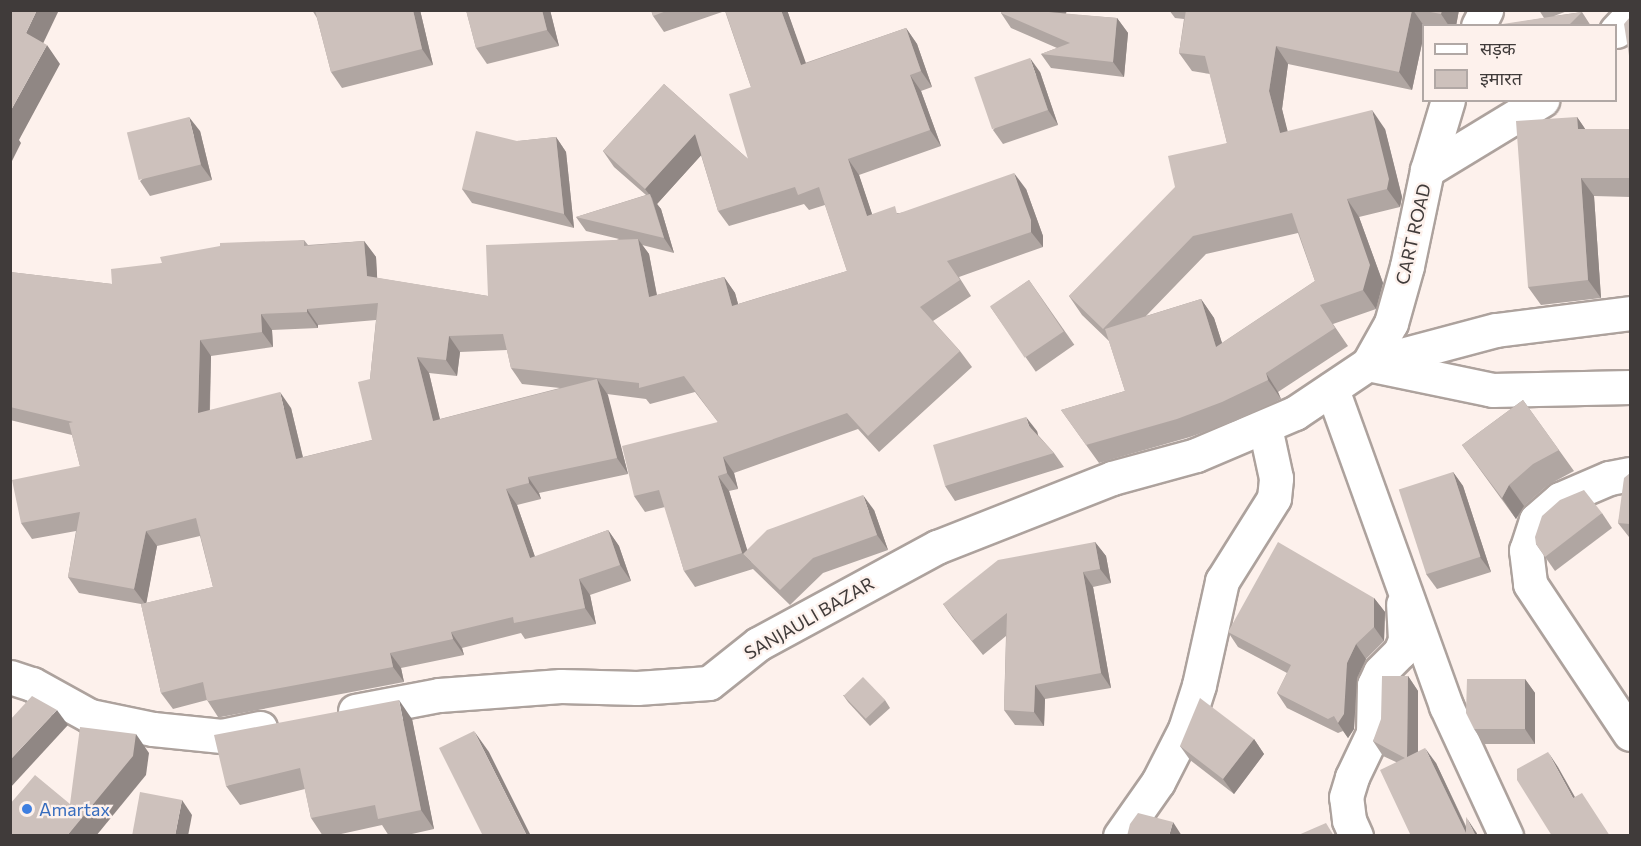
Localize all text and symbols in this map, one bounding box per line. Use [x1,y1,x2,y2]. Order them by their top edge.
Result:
legend [1422,24,1617,102]
text: सड़क [1480,37,1516,59]
text: इमारत [1480,67,1522,89]
street label: CART ROAD [1391,181,1435,287]
street label: SANJAULI BAZAR [740,572,878,664]
place label: Amartax [39,798,110,820]
marker: Amartax [20,802,34,816]

